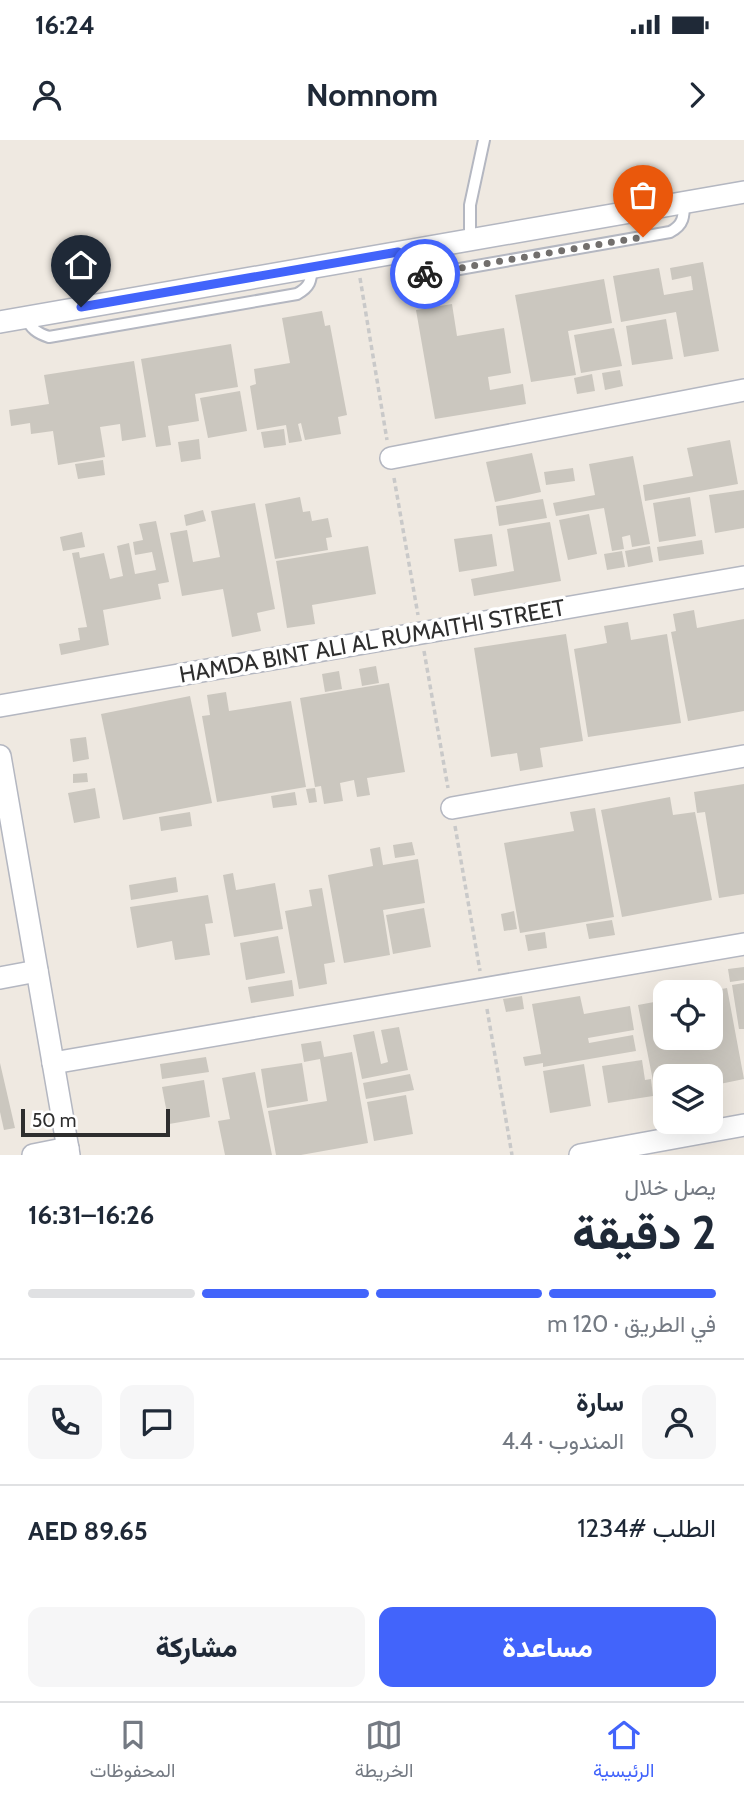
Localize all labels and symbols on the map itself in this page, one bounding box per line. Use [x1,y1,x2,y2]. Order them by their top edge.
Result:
pin [613,165,673,237]
pin [51,235,111,307]
courier [390,239,460,309]
street label: HAMDA BINT ALI AL RUMAITHI STREET [177,593,567,689]
scale bar [21,1106,170,1138]

